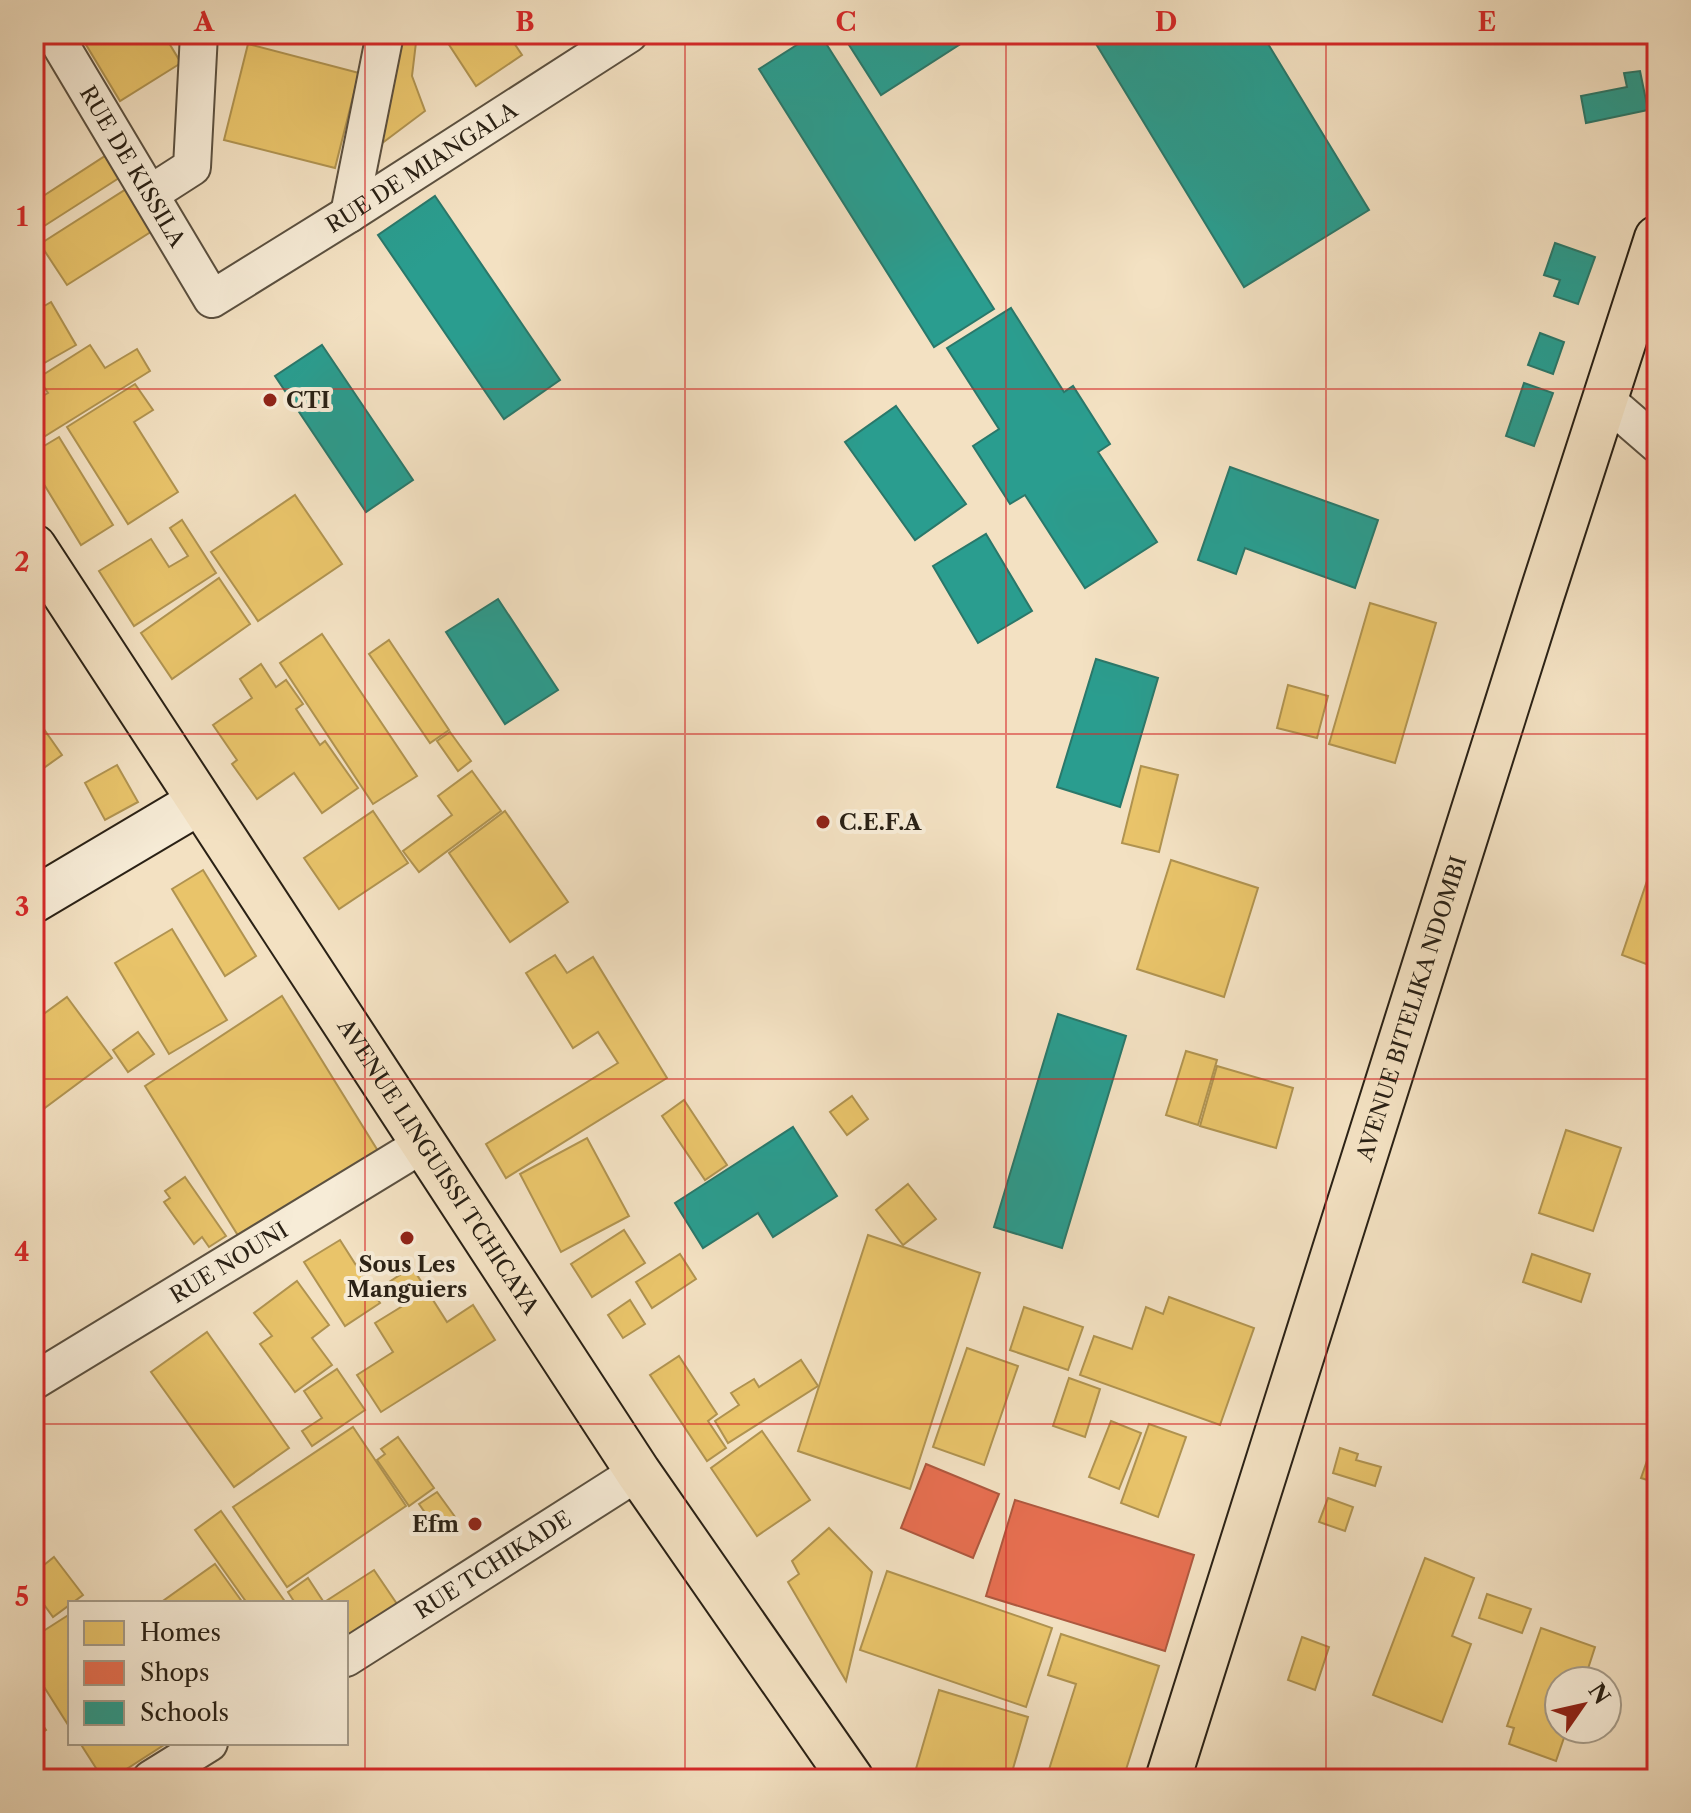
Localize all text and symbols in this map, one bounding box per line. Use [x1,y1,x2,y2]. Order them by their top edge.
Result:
text: A [193,6,215,38]
text: B [515,6,535,38]
text: C [836,6,856,38]
text: D [1155,6,1177,38]
text: E [1478,6,1496,38]
street label: RUE DE KISSILA [74,81,191,253]
street label: RUE DE MIANGALA [321,96,523,239]
text: 1 [16,201,28,233]
place label: CTI [286,387,330,414]
marker: CTI [261,391,279,409]
text: 2 [14,546,30,578]
place label: C.E.F.A [839,809,922,836]
marker: C.E.F.A [814,813,832,831]
street label: AVENUE BITELIKA NDOMBI [1351,853,1472,1165]
text: 3 [15,891,29,923]
street label: AVENUE LINGUISSI TCHICAYA [331,1013,545,1320]
street label: RUE NOUNI [165,1217,293,1309]
marker: Sous Les Manguiers [398,1229,416,1247]
text: 4 [14,1236,30,1268]
place label: Sous Les Manguiers [347,1251,467,1303]
street label: RUE TCHIKADE [410,1505,576,1625]
place label: Efm [412,1511,459,1538]
marker: Efm [466,1515,484,1533]
text: 5 [15,1581,29,1613]
legend [68,1601,348,1745]
text: Homes [140,1618,221,1647]
text: Shops [140,1658,209,1687]
north arrow [1543,1665,1623,1745]
text: N [1583,1679,1616,1710]
text: Schools [140,1698,229,1727]

